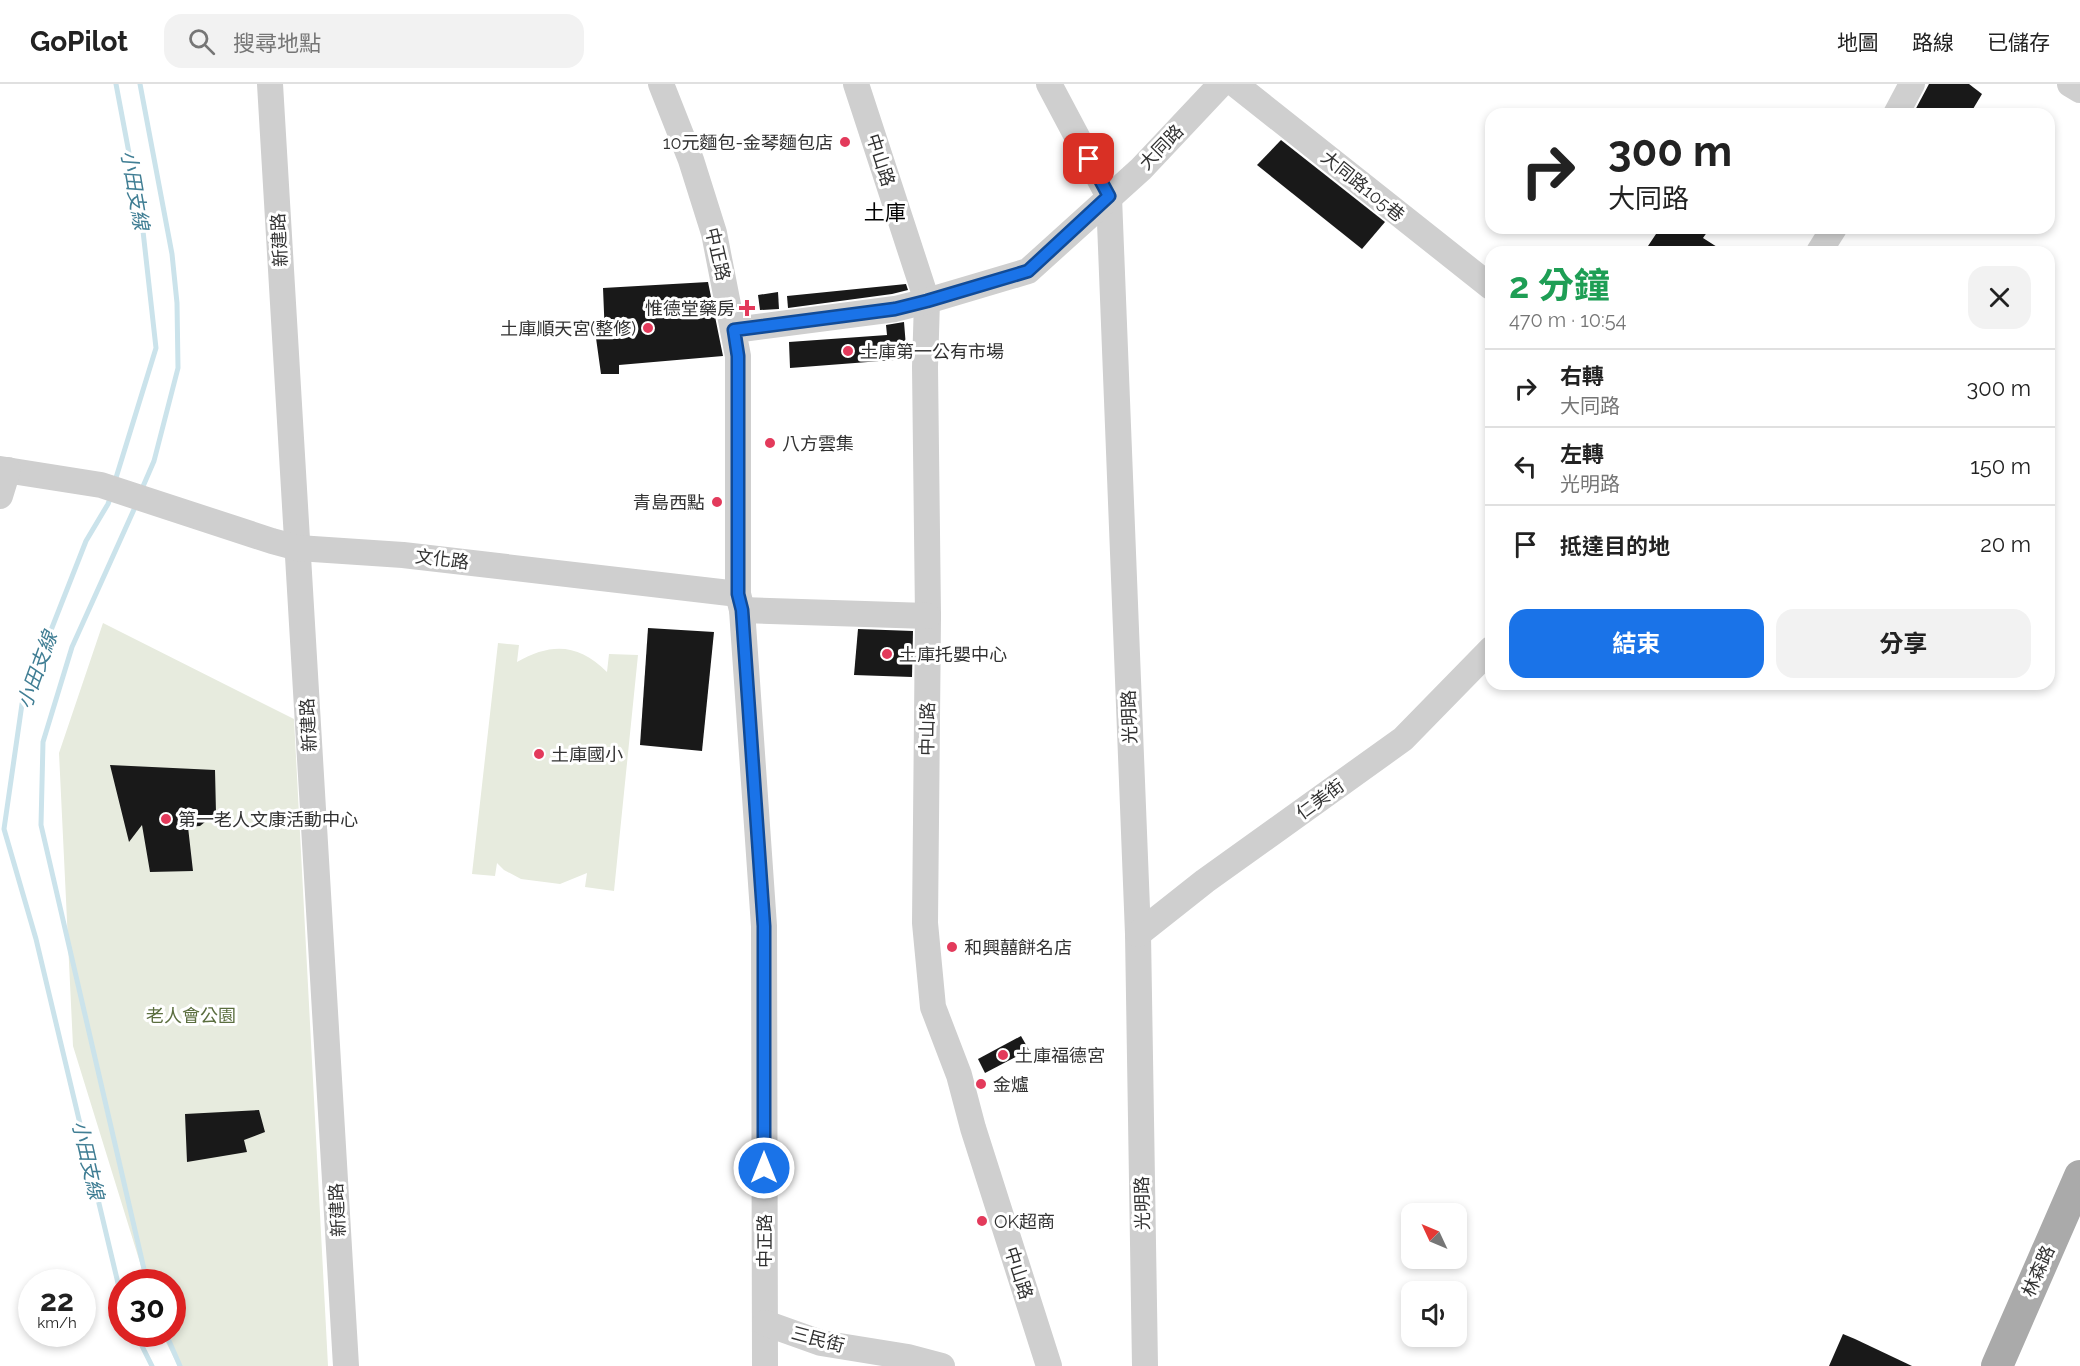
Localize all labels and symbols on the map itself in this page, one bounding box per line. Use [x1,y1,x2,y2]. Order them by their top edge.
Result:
street label: 大同路 [1135,120,1187,174]
street label: 中山路 [863,131,899,189]
place label: 10元麵包-金琴麵包店 [663,132,833,153]
pin [1063,133,1114,184]
marker: 10元麵包-金琴麵包店 [838,135,852,149]
street label: 大同路105巷 [1317,146,1409,226]
water label: 小田支線 [116,149,154,233]
district label: 土庫 [864,200,906,225]
street label: 新建路 [267,212,291,268]
street label: 中正路 [702,225,734,283]
place label: 惟德堂藥房 [645,298,735,319]
marker: 惟德堂藥房 [740,301,754,315]
place label: 土庫順天宮(整修) [500,318,636,339]
marker: 土庫順天宮(整修) [641,321,655,335]
place label: 土庫第一公有市場 [860,341,1004,362]
marker: 土庫第一公有市場 [841,344,855,358]
place label: 八方雲集 [782,433,854,454]
marker: 八方雲集 [763,436,777,450]
place label: 青島西點 [633,492,705,513]
marker: 青島西點 [710,495,724,509]
street label: 文化路 [414,545,470,573]
water label: 小田支線 [12,626,63,712]
place label: 土庫托嬰中心 [899,644,1007,665]
marker: 土庫托嬰中心 [880,647,894,661]
street label: 光明路 [1118,690,1140,744]
street label: 新建路 [296,697,320,753]
street label: 中山路 [916,702,938,756]
place label: 土庫國小 [551,744,623,765]
marker: 土庫國小 [532,747,546,761]
street label: 仁美街 [1292,775,1348,823]
place label: 第一老人文康活動中心 [178,809,358,830]
marker: 第一老人文康活動中心 [159,812,173,826]
place label: 和興囍餅名店 [964,937,1072,958]
marker: 和興囍餅名店 [945,940,959,954]
park label: 老人會公園 [146,1005,236,1026]
place label: 土庫福德宮 [1015,1045,1105,1066]
marker: 土庫福德宮 [996,1048,1010,1062]
place label: 金爐 [993,1074,1029,1095]
marker: 金爐 [974,1077,988,1091]
water label: 小田支線 [67,1118,109,1204]
position arrow [732,1136,796,1200]
street label: 光明路 [1131,1176,1153,1230]
street label: 新建路 [325,1182,349,1238]
north arrow [1401,1203,1467,1269]
place label: OK超商 [994,1211,1055,1232]
street label: 中正路 [754,1214,775,1268]
marker: OK超商 [975,1214,989,1228]
street label: 林森路 [2017,1242,2059,1300]
street label: 中山路 [1001,1244,1037,1302]
speed limit sign: 30 [108,1269,186,1347]
street label: 三民街 [789,1322,847,1356]

